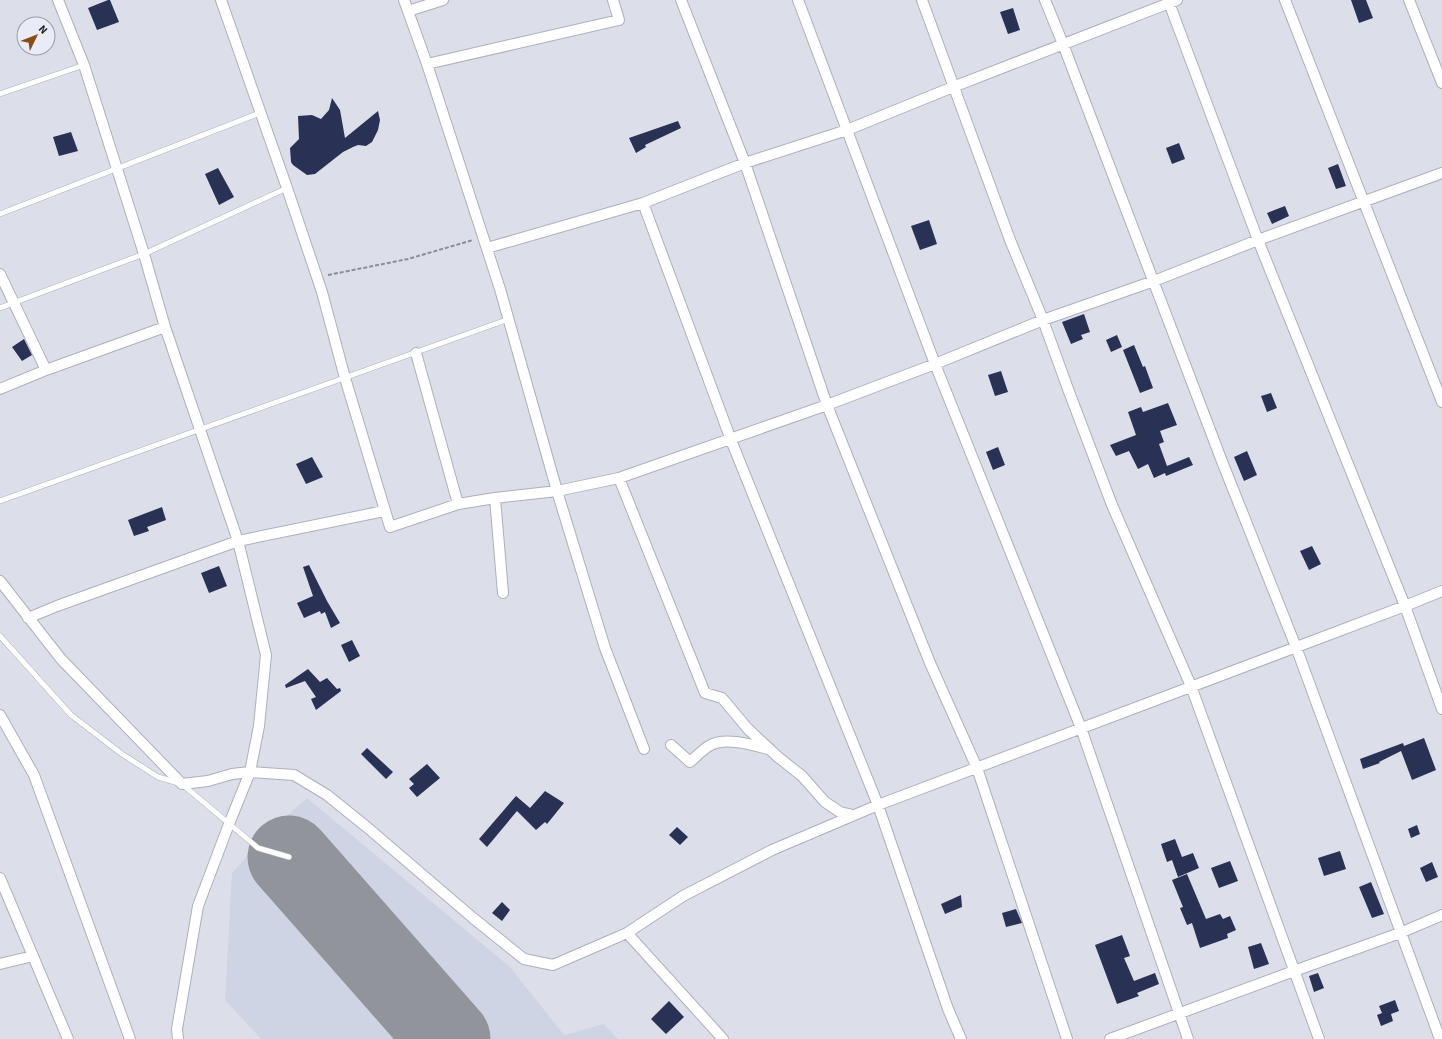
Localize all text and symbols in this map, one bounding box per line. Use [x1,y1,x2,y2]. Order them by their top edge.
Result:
north arrow [16,16,56,56]
text: N [35,22,51,37]

